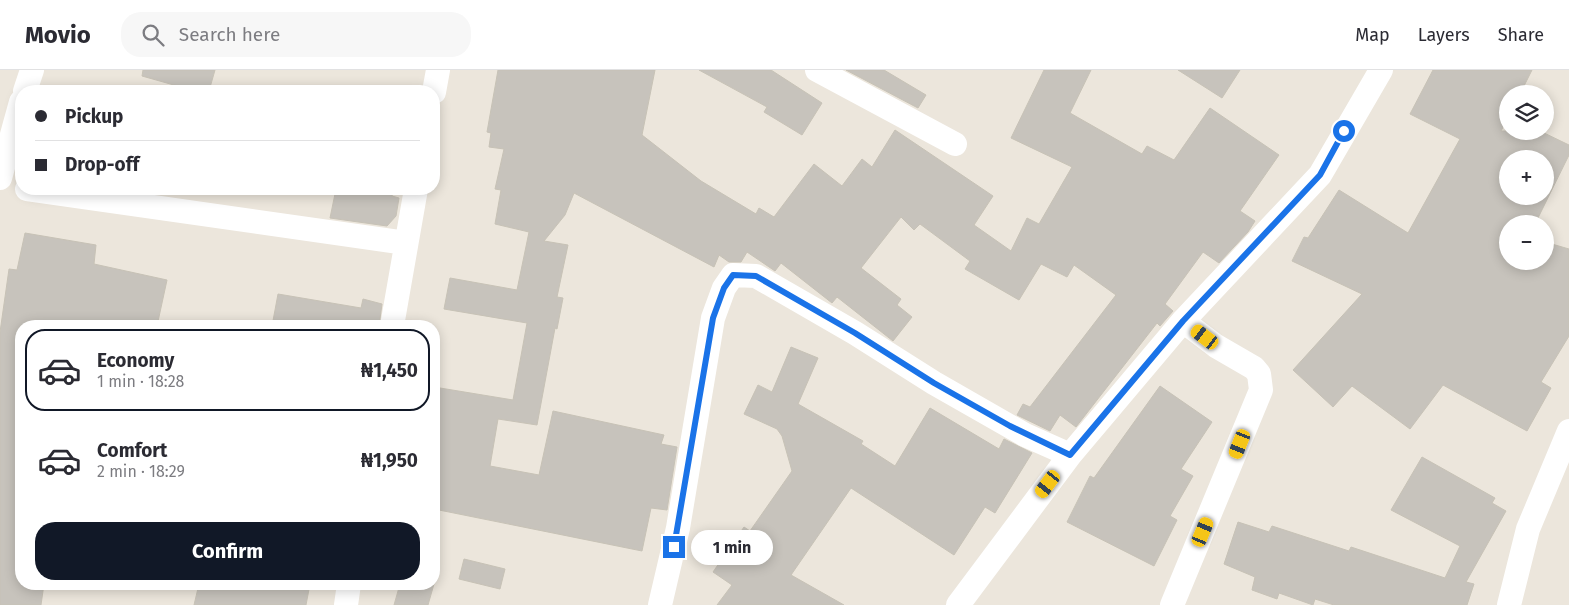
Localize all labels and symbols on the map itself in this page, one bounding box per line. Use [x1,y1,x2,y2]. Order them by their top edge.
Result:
route start [1333,120,1355,142]
car [1188,322,1221,352]
car [1227,427,1252,461]
car [1032,468,1063,500]
car [1190,515,1215,549]
callout: 1 min [692,530,774,564]
route end [663,536,685,558]

